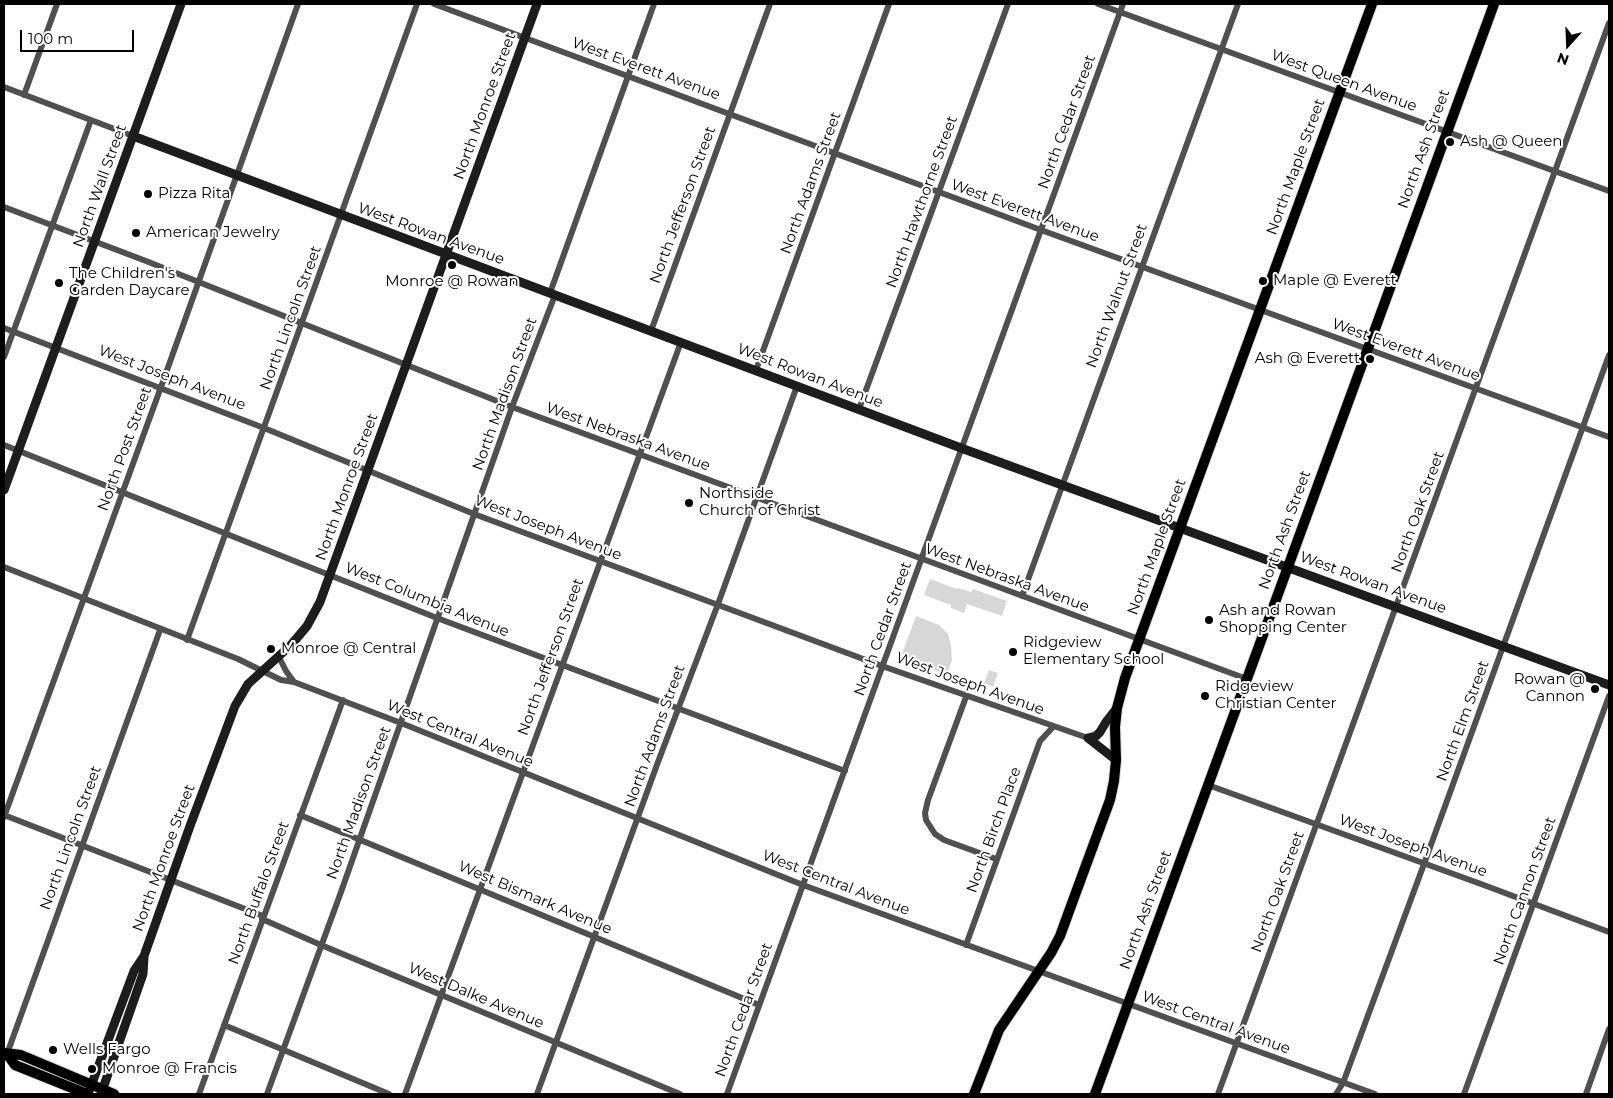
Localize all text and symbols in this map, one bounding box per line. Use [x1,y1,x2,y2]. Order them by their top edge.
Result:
scale bar [22,20,136,52]
north arrow [1543,20,1593,70]
text: 100 m [28,29,73,48]
street label: North Monroe Street [450,30,520,182]
street label: West Everett Avenue [569,34,723,104]
street label: West Queen Avenue [1269,46,1419,116]
text: N [1554,49,1571,69]
street label: North Cedar Street [1034,52,1100,192]
street label: North Ash Street [1394,87,1454,211]
street label: North Maple Street [1263,96,1329,238]
street label: North Adams Street [777,109,845,257]
street label: North Hawthorne Street [882,113,962,291]
street label: North Wall Street [69,122,131,250]
street label: North Jefferson Street [646,124,720,286]
place label: Ash @ Queen [1460,133,1562,151]
marker: Ash @ Queen [1444,136,1456,148]
street label: West Everett Avenue [948,176,1102,246]
place label: Pizza Rita [158,185,230,203]
marker: Pizza Rita [142,188,154,200]
street label: West Rowan Avenue [355,199,507,269]
street label: North Walnut Street [1082,221,1152,371]
place label: American Jewelry [146,224,280,242]
marker: American Jewelry [130,227,142,239]
street label: North Lincoln Street [257,243,325,393]
marker: Monroe @ Rowan [446,259,458,271]
place label: The Children's Garden Daycare [69,265,190,300]
place label: Maple @ Everett [1273,272,1396,290]
place label: Monroe @ Rowan [385,273,519,291]
marker: Maple @ Everett [1257,275,1269,287]
marker: The Children's Garden Daycare [53,277,65,289]
street label: North Madison Street [469,315,541,473]
street label: West Everett Avenue [1329,315,1483,385]
street label: West Rowan Avenue [735,340,885,412]
street label: West Joseph Avenue [96,342,248,414]
place label: Ash @ Everett [1255,350,1360,368]
marker: Ash @ Everett [1364,353,1376,365]
street label: North Post Street [94,385,156,513]
street label: West Nebraska Avenue [543,399,713,475]
street label: North Monroe Street [312,411,382,563]
street label: North Oak Street [1388,449,1448,575]
street label: North Ash Street [1255,468,1315,592]
street label: North Maple Street [1124,476,1190,618]
place label: Northside Church of Christ [699,485,821,520]
street label: West Joseph Avenue [472,492,624,564]
marker: Northside Church of Christ [683,497,695,509]
street label: West Nebraska Avenue [922,540,1092,616]
street label: West Rowan Avenue [1297,548,1449,618]
street label: West Columbia Avenue [342,559,512,641]
street label: North Cedar Street [850,559,916,699]
street label: North Jefferson Street [514,576,588,738]
place label: Ash and Rowan Shopping Center [1219,602,1347,637]
marker: Ash and Rowan Shopping Center [1203,614,1215,626]
place label: Ridgeview Elementary School [1023,634,1164,669]
place label: Monroe @ Central [281,640,416,658]
marker: Monroe @ Central [265,643,277,655]
marker: Ridgeview Elementary School [1007,646,1019,658]
street label: West Joseph Avenue [893,649,1047,719]
street label: North Elm Street [1433,658,1493,784]
street label: North Adams Street [621,662,689,810]
place label: Rowan @ Cannon [1514,671,1585,706]
place label: Ridgeview Christian Center [1215,678,1336,713]
marker: Rowan @ Cannon [1589,683,1601,695]
marker: Ridgeview Christian Center [1199,690,1211,702]
street label: West Central Avenue [384,696,536,772]
street label: North Madison Street [323,724,395,882]
street label: North Lincoln Street [37,763,105,913]
street label: North Birch Place [963,765,1025,895]
street label: North Monroe Street [129,782,199,934]
street label: West Joseph Avenue [1336,811,1490,881]
street label: North Cannon Street [1490,814,1560,968]
street label: North Buffalo Street [225,819,293,967]
street label: North Oak Street [1248,829,1308,955]
street label: West Central Avenue [760,847,912,919]
street label: North Ash Street [1116,848,1176,972]
street label: West Bismark Avenue [456,857,614,939]
street label: North Cedar Street [711,940,777,1080]
street label: West Dalke Avenue [405,959,547,1033]
street label: West Central Avenue [1139,988,1293,1058]
place label: Wells Fargo [63,1041,151,1059]
marker: Wells Fargo [47,1044,59,1056]
place label: Monroe @ Francis [102,1060,237,1078]
marker: Monroe @ Francis [86,1063,98,1075]

